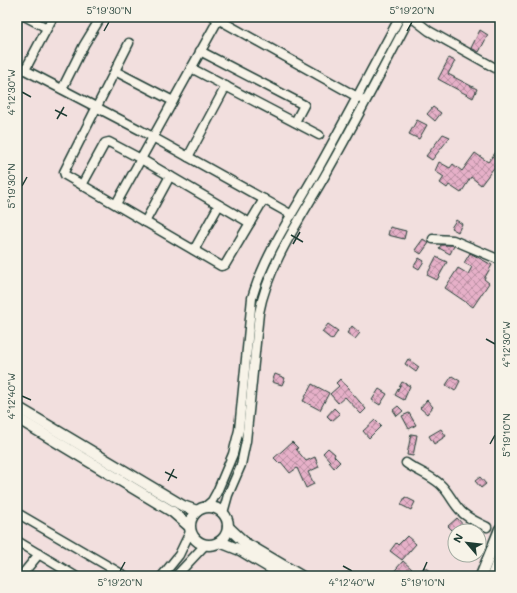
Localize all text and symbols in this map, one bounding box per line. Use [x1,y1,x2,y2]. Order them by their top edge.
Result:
text: 5°19'30"N [86,3,132,17]
text: 5°19'20"N [390,3,434,17]
text: 4°12'30"W [4,69,18,115]
text: 5°19'30"N [4,163,18,209]
text: 4°12'30"W [499,321,513,367]
text: 4°12'40"W [4,373,18,419]
text: 5°19'10"N [499,413,513,457]
north arrow [447,523,487,563]
text: N [449,531,466,545]
text: 5°19'20"N [98,575,142,589]
text: 4°12'40"W [329,575,375,589]
text: 5°19'10"N [401,575,445,589]

